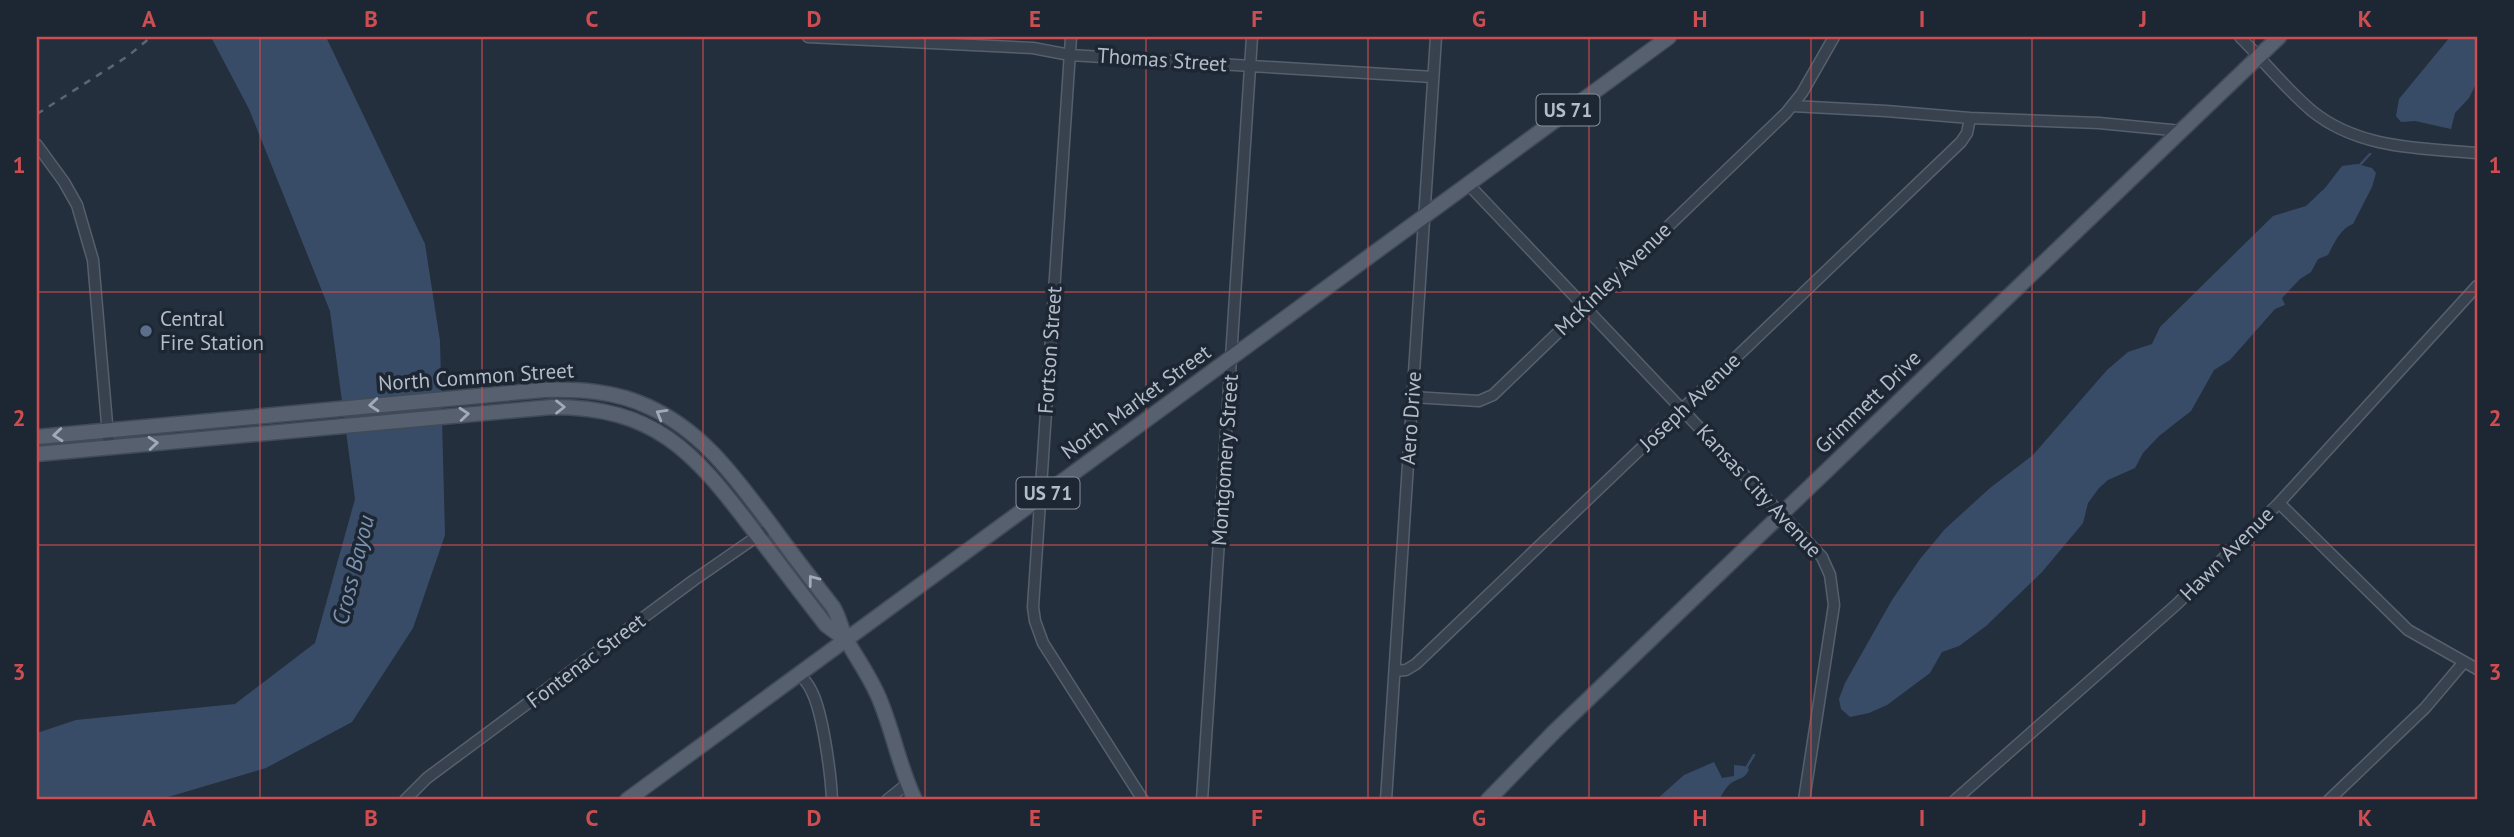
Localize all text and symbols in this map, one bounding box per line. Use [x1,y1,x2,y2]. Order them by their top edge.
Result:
text: A [142,4,156,33]
text: B [364,4,378,33]
text: C [586,4,599,33]
text: D [807,4,821,33]
text: E [1029,4,1041,33]
text: F [1251,4,1263,33]
text: G [1472,4,1486,33]
text: H [1693,4,1707,33]
text: I [1919,4,1925,33]
text: J [2138,4,2147,33]
text: K [2358,4,2372,33]
street label: Thomas Street [1096,42,1228,78]
road number: US 71 [1536,94,1600,125]
text: 1 [12,150,26,179]
text: 1 [2488,150,2502,179]
street label: McKinley Avenue [1549,216,1677,341]
street label: Fortson Street [1032,285,1067,415]
place label: Central Fire Station [160,305,264,356]
marker: Central Fire Station [138,323,154,339]
street label: North Market Street [1056,338,1216,465]
street label: Grimmett Drive [1809,344,1926,459]
street label: Joseph Avenue [1633,347,1746,457]
street label: North Common Street [377,356,575,397]
street label: Aero Drive [1394,370,1427,466]
street label: Montgomery Street [1205,373,1244,547]
one-way arrow [368,397,379,412]
one-way arrow [555,399,566,415]
text: 2 [12,403,26,432]
text: 2 [2488,403,2502,432]
one-way arrow [459,406,470,421]
one-way arrow [656,409,669,422]
street label: Kansas City Avenue [1691,419,1828,563]
one-way arrow [52,427,63,442]
one-way arrow [148,436,159,451]
road number: US 71 [1016,478,1080,508]
street label: Hawn Avenue [2174,501,2279,606]
water label: Cross Bayou [325,512,380,628]
one-way arrow [808,576,821,588]
street label: Fontenac Street [521,607,650,714]
text: 3 [12,657,26,686]
text: 3 [2488,657,2502,686]
text: A [142,803,156,832]
text: B [364,803,378,832]
text: C [586,803,599,832]
text: D [807,803,821,832]
text: E [1029,803,1041,832]
text: F [1251,803,1263,832]
text: G [1472,803,1486,832]
text: H [1693,803,1707,832]
text: I [1919,803,1925,832]
text: J [2138,803,2147,832]
text: K [2358,803,2372,832]

